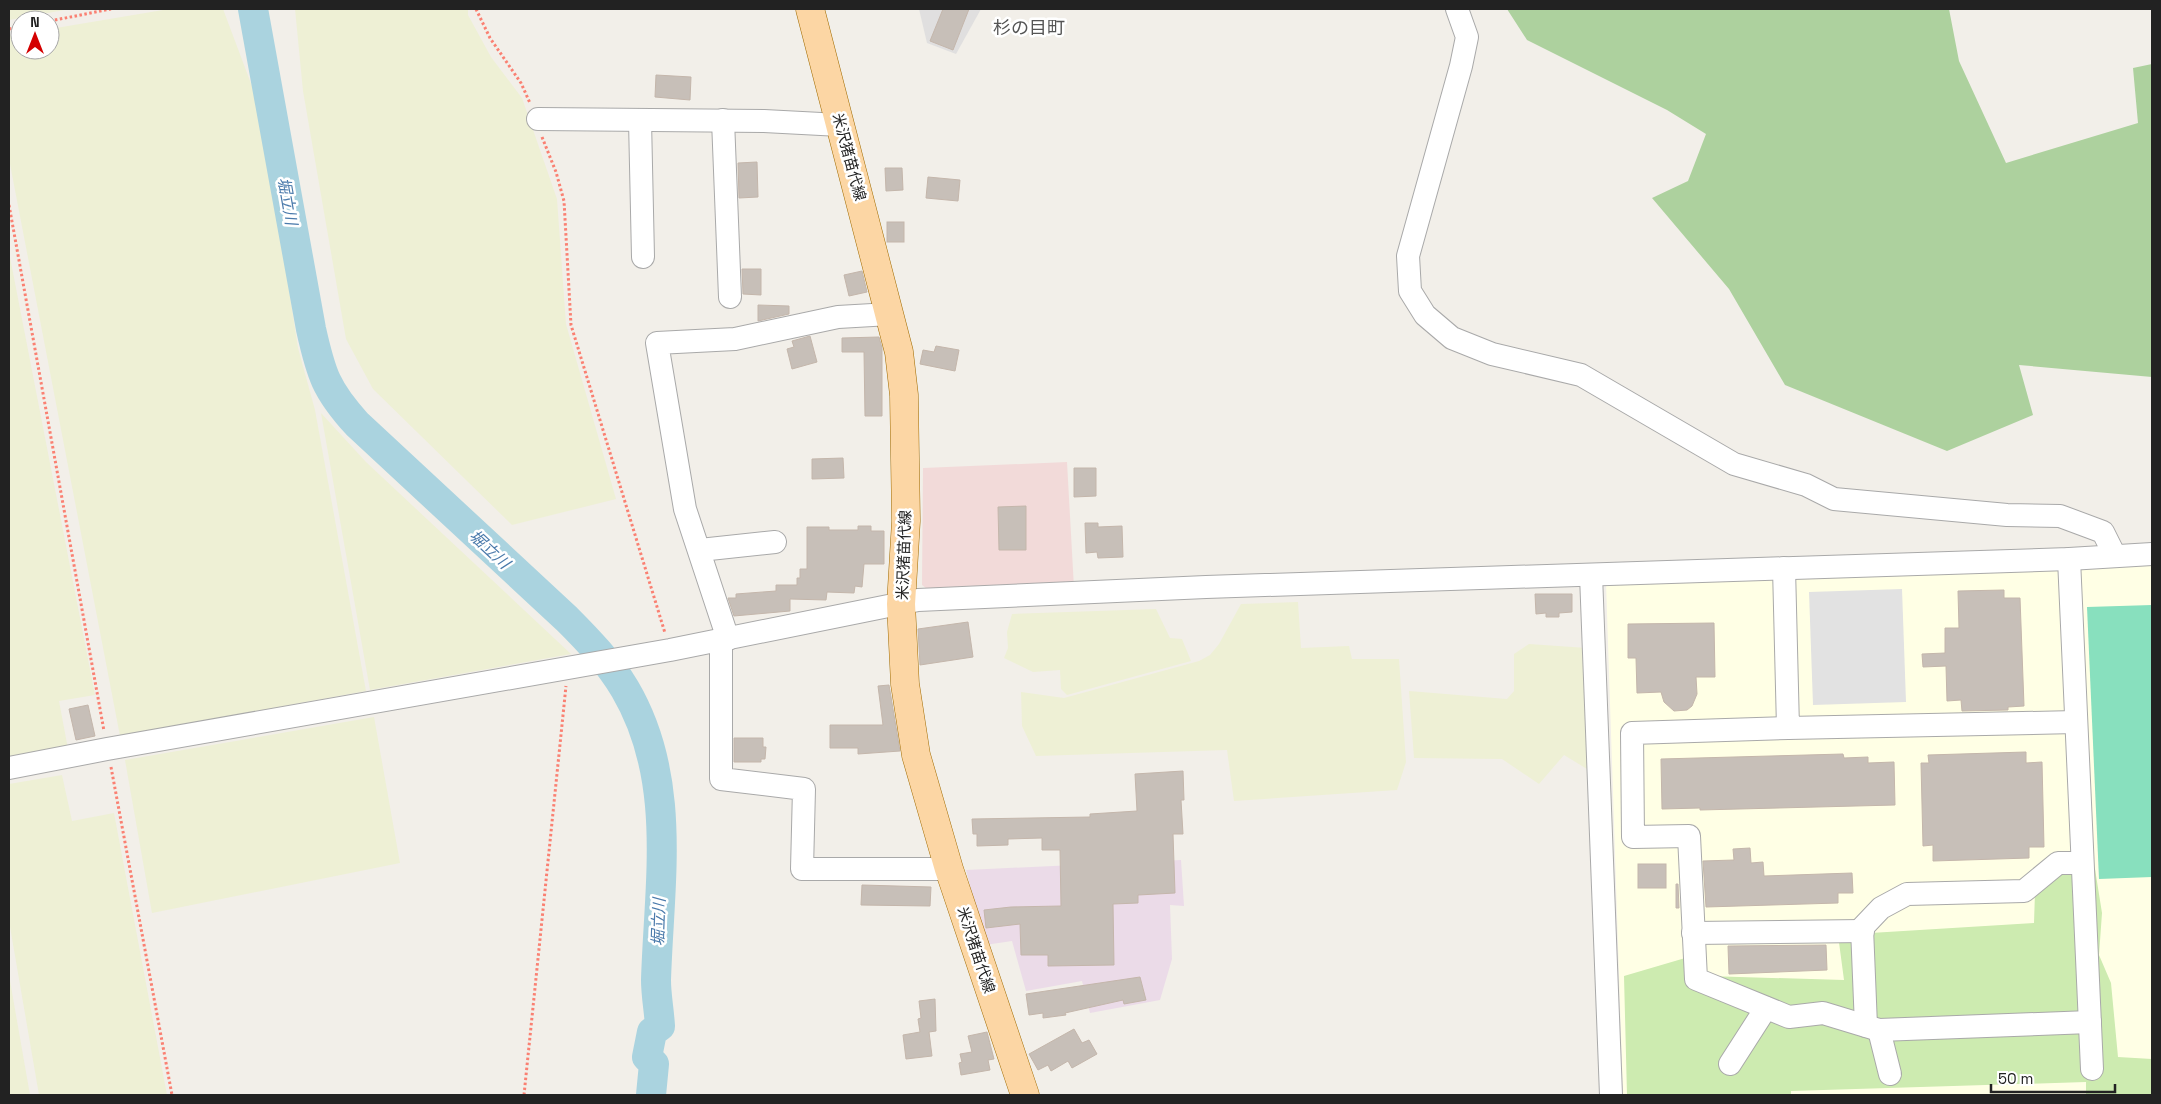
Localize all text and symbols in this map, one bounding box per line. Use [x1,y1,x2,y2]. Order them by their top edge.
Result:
north arrow [10,10,60,60]
text: N [30,13,40,31]
district label: 杉の目町 [993,16,1065,39]
street label: 米沢猪苗代線 [829,111,870,203]
water label: 堀立川 [273,176,302,229]
street label: 米沢猪苗代線 [892,510,915,600]
water label: 堀立川 [465,525,516,575]
water label: 堀立川 [647,896,670,946]
street label: 米沢猪苗代線 [954,904,999,996]
scale bar [1991,1062,2115,1094]
text: 50 m [1998,1069,2033,1088]

